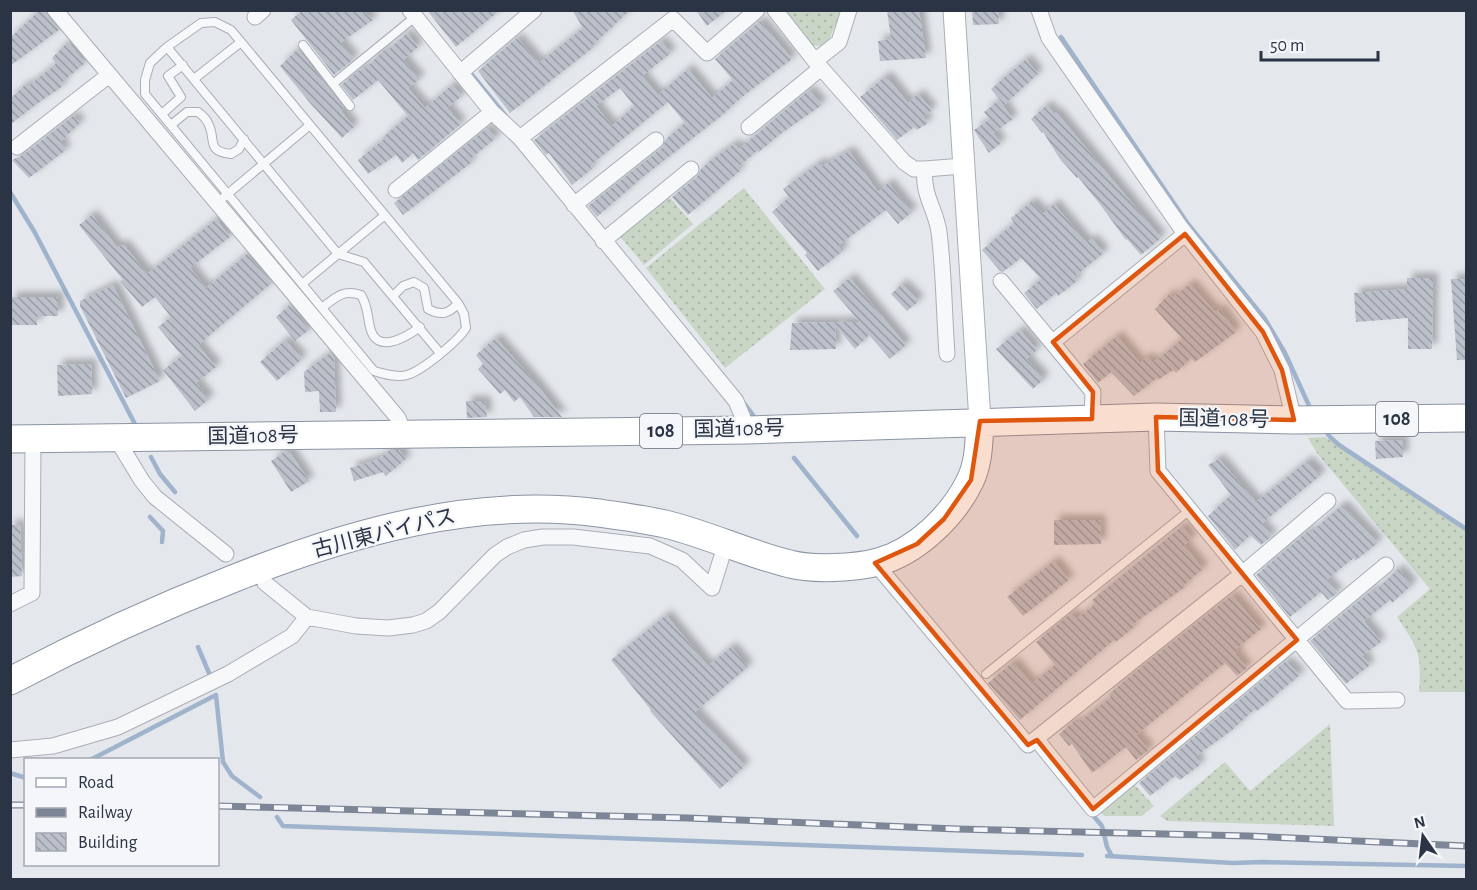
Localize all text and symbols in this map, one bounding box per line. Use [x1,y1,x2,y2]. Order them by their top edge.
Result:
scale bar [1261,24,1378,62]
text: 50 m [1270,37,1304,55]
road number: 108 [1376,402,1418,436]
street label: 国道108号 [1178,407,1270,430]
road number: 108 [640,414,682,448]
street label: 国道108号 [693,417,785,440]
street label: 国道108号 [207,424,299,447]
street label: 古川東バイパス [310,504,458,561]
legend [24,758,219,866]
text: Road [78,774,114,792]
text: Railway [78,804,133,822]
north arrow [1393,806,1453,866]
text: N [1412,813,1427,832]
text: Building [78,834,138,852]

